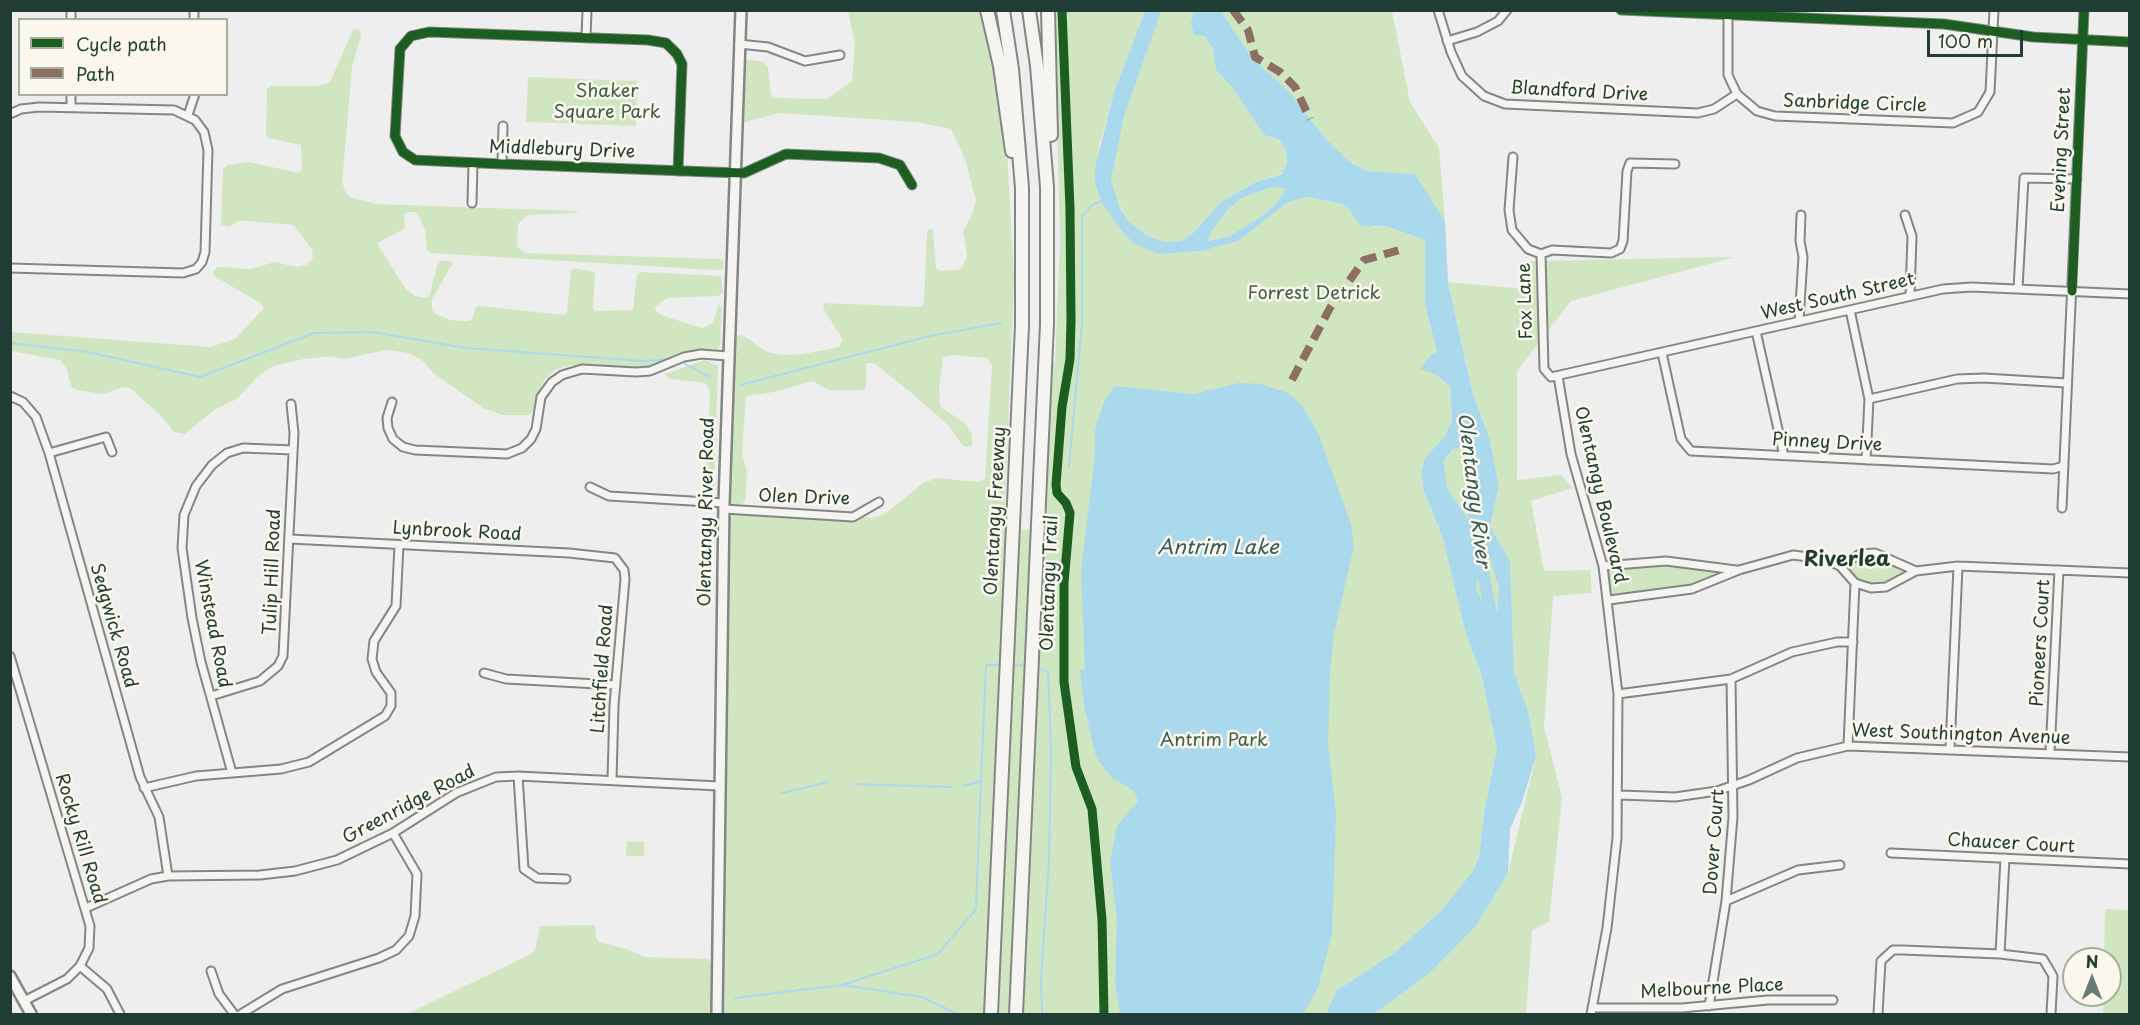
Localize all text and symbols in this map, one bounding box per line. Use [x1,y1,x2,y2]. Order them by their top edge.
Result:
legend [18,18,228,96]
scale bar [1930,18,2026,56]
text: 100 m [1938,27,1993,54]
text: Cycle path [76,30,167,57]
text: Path [76,60,115,87]
street label: Blandford Drive [1509,78,1649,106]
park label: Shaker Square Park [553,81,661,124]
street label: Evening Street [2048,87,2076,213]
street label: Sanbridge Circle [1783,91,1927,117]
street label: Middlebury Drive [488,137,636,163]
street label: Fox Lane [1514,262,1538,340]
street label: West South Street [1759,269,1917,325]
park label: Forrest Detrick [1248,283,1380,305]
street label: Olentangy Boulevard [1569,404,1631,586]
water label: Olentangy River [1452,411,1494,569]
street label: Olentangy River Road [695,417,719,607]
street label: Olentangy Freeway [981,426,1011,596]
street label: Pinney Drive [1771,429,1883,457]
street label: Olen Drive [758,486,850,510]
street label: Tulip Hill Road [260,509,286,635]
street label: Olentangy Trail [1037,515,1063,651]
street label: Lynbrook Road [392,518,522,546]
water label: Antrim Lake [1157,536,1279,560]
district label: Riverlea [1804,547,1890,573]
street label: Winstead Road [189,558,235,690]
street label: Sedgwick Road [85,561,141,691]
street label: Pioneers Court [2027,579,2055,707]
street label: Litchfield Road [588,604,618,734]
street label: West Southington Avenue [1851,720,2071,750]
park label: Antrim Park [1160,730,1268,752]
street label: Greenridge Road [339,761,479,849]
street label: Rocky Rill Road [50,771,110,907]
street label: Dover Court [1701,788,1729,896]
street label: Chaucer Court [1947,830,2075,858]
north arrow [2062,947,2122,1007]
text: N [2086,949,2098,973]
street label: Melbourne Place [1640,974,1784,1004]

